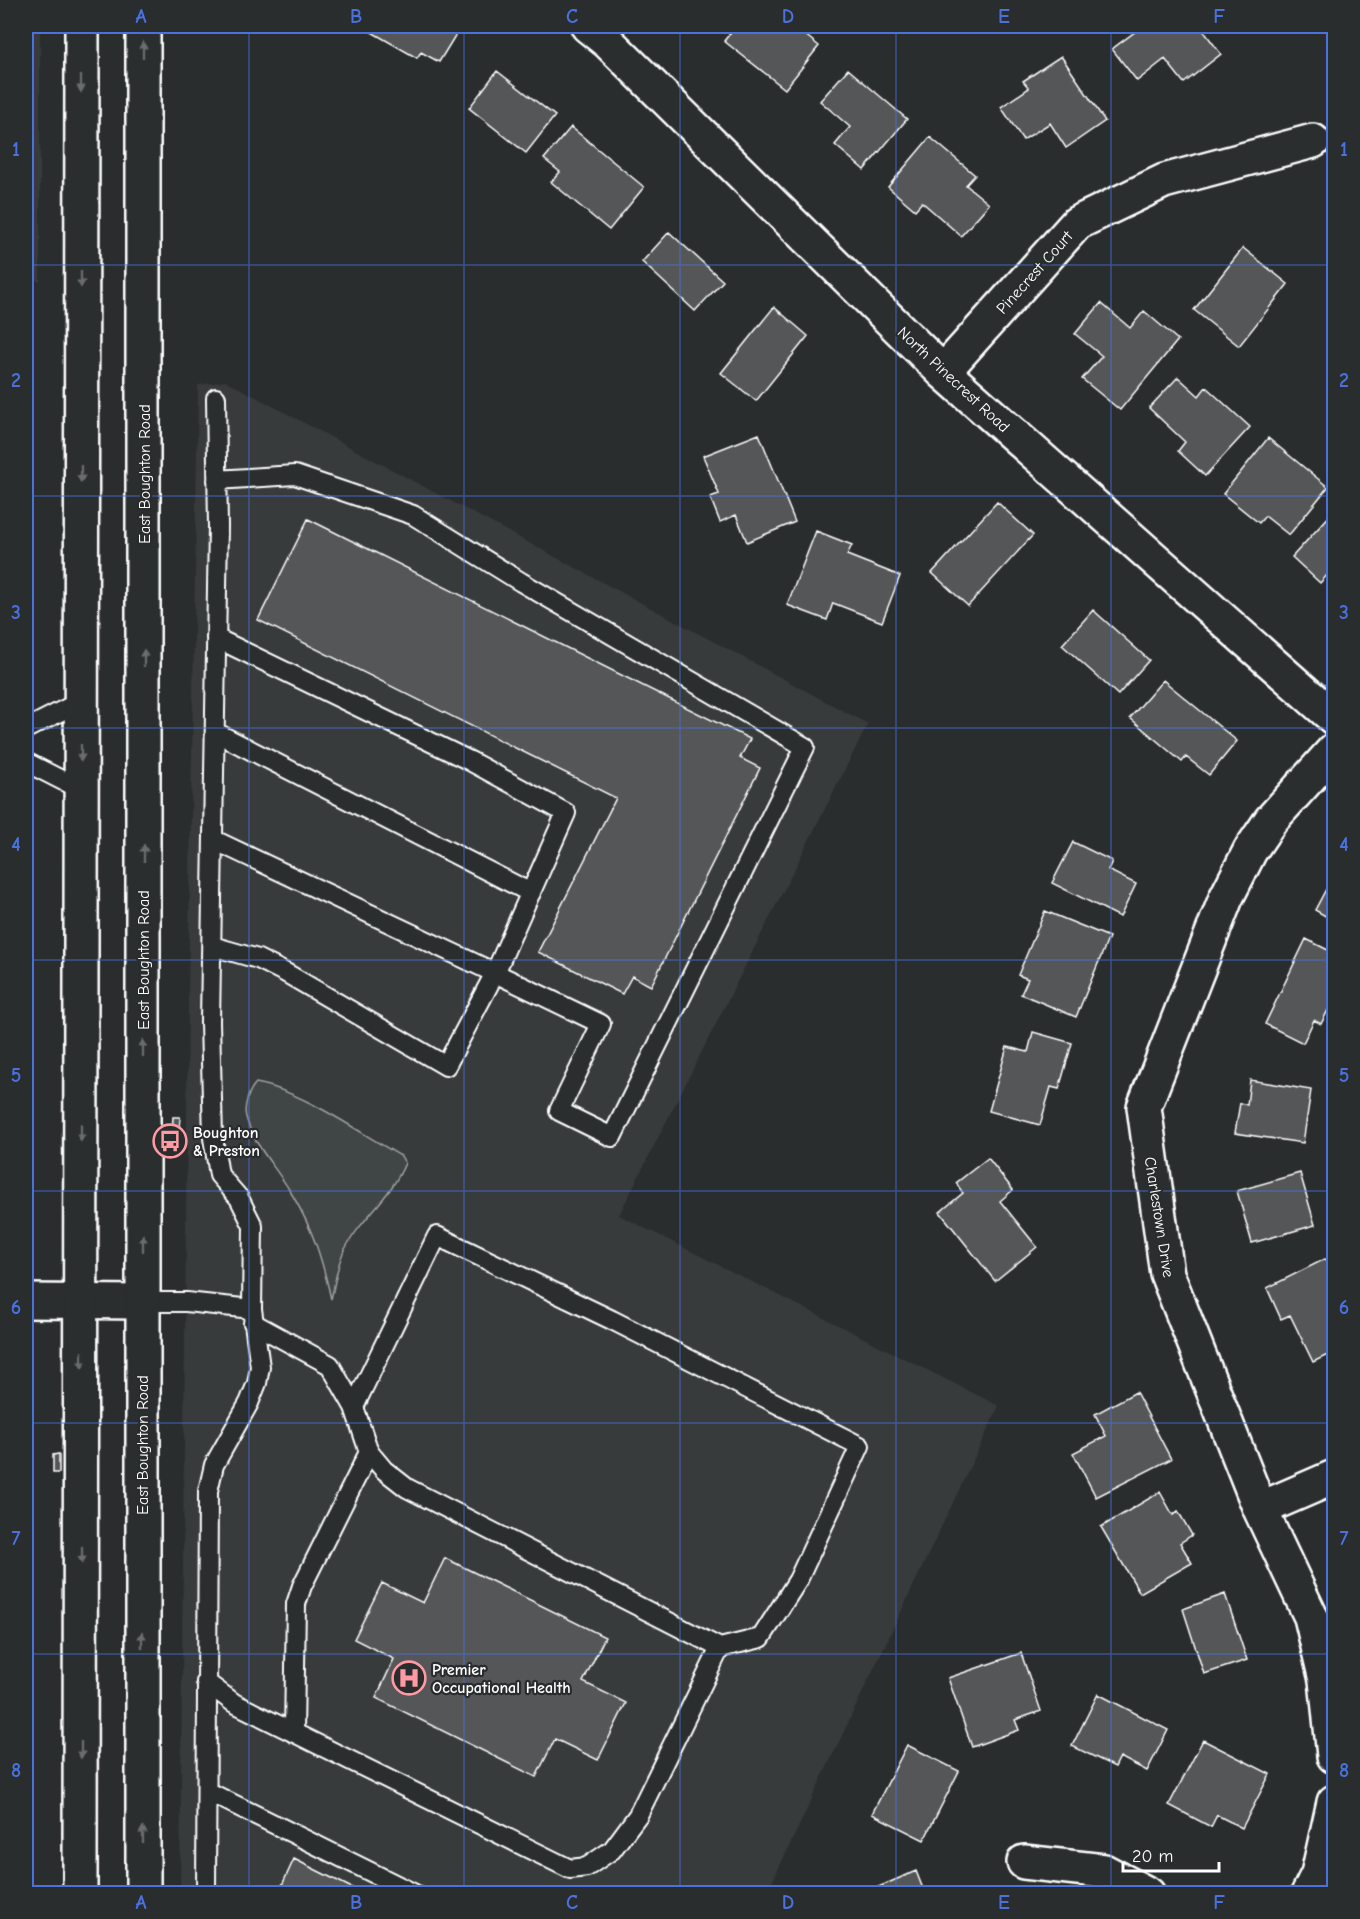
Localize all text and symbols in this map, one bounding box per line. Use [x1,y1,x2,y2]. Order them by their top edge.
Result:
text: A [135,5,147,28]
text: B [350,5,362,28]
text: C [566,5,578,28]
text: D [782,5,794,28]
text: E [998,5,1010,28]
text: F [1213,5,1225,28]
one-way arrow [138,40,148,59]
one-way arrow [76,74,86,93]
text: 1 [12,138,20,161]
text: 1 [1340,138,1348,161]
street label: Pinecrest Court [993,227,1077,318]
one-way arrow [76,269,86,288]
street label: North Pinecrest Road [894,323,1013,436]
text: 2 [11,369,21,392]
text: 2 [1339,369,1349,392]
street label: East Boughton Road [136,404,154,544]
one-way arrow [76,464,86,483]
text: 3 [11,601,21,624]
text: 3 [1339,601,1349,624]
one-way arrow [139,649,149,668]
one-way arrow [76,743,86,762]
text: 4 [11,833,21,856]
text: 4 [1339,833,1349,856]
one-way arrow [139,844,148,863]
street label: East Boughton Road [135,890,153,1030]
one-way arrow [138,1039,148,1058]
text: 5 [11,1064,21,1087]
text: 5 [1339,1064,1349,1087]
bus stop icon: Boughton & Preston [152,1123,188,1159]
one-way arrow [76,1124,86,1143]
place label: Boughton & Preston [193,1124,260,1160]
street label: Charlestown Drive [1141,1156,1177,1279]
one-way arrow [138,1234,148,1253]
text: 6 [11,1296,21,1319]
text: 6 [1339,1296,1349,1319]
one-way arrow [77,1351,87,1370]
street label: East Boughton Road [134,1375,152,1515]
text: 7 [12,1527,21,1550]
text: 7 [1340,1527,1349,1550]
one-way arrow [77,1546,87,1565]
one-way arrow [137,1631,146,1650]
hospital icon: Premier Occupational Health [391,1660,427,1696]
place label: Premier Occupational Health [432,1661,571,1697]
one-way arrow [76,1741,86,1760]
text: 8 [11,1759,21,1782]
text: 8 [1339,1759,1349,1782]
one-way arrow [138,1826,148,1845]
scale bar [1123,1835,1219,1873]
text: 20 m [1132,1846,1173,1867]
text: A [135,1891,147,1914]
text: B [350,1891,362,1914]
text: C [566,1891,578,1914]
text: D [782,1891,794,1914]
text: E [998,1891,1010,1914]
text: F [1213,1891,1225,1914]

